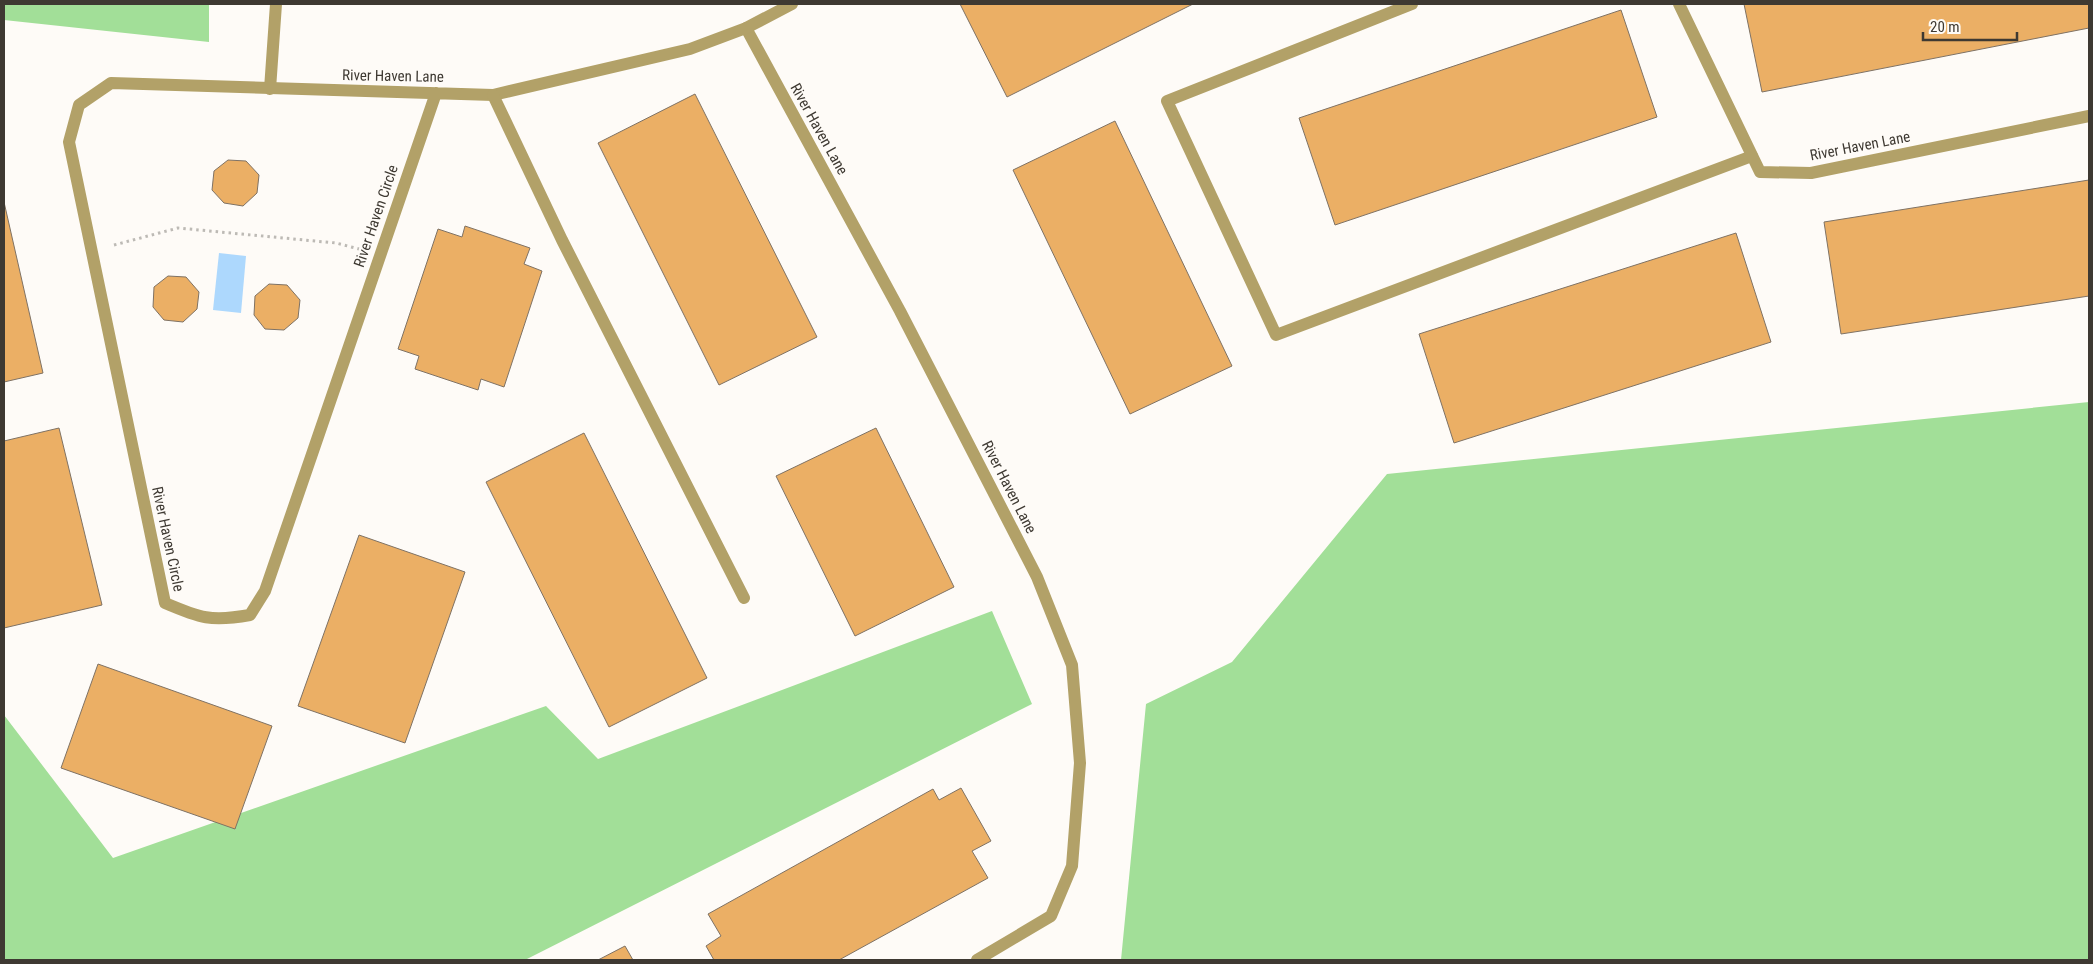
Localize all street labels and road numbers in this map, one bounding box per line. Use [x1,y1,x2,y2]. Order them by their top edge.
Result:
street label: River Haven Lane [342,66,444,86]
street label: River Haven Lane [786,80,852,178]
street label: River Haven Lane [1808,127,1912,165]
street label: River Haven Circle [350,162,402,270]
street label: River Haven Lane [978,438,1040,536]
street label: River Haven Circle [148,485,188,593]

